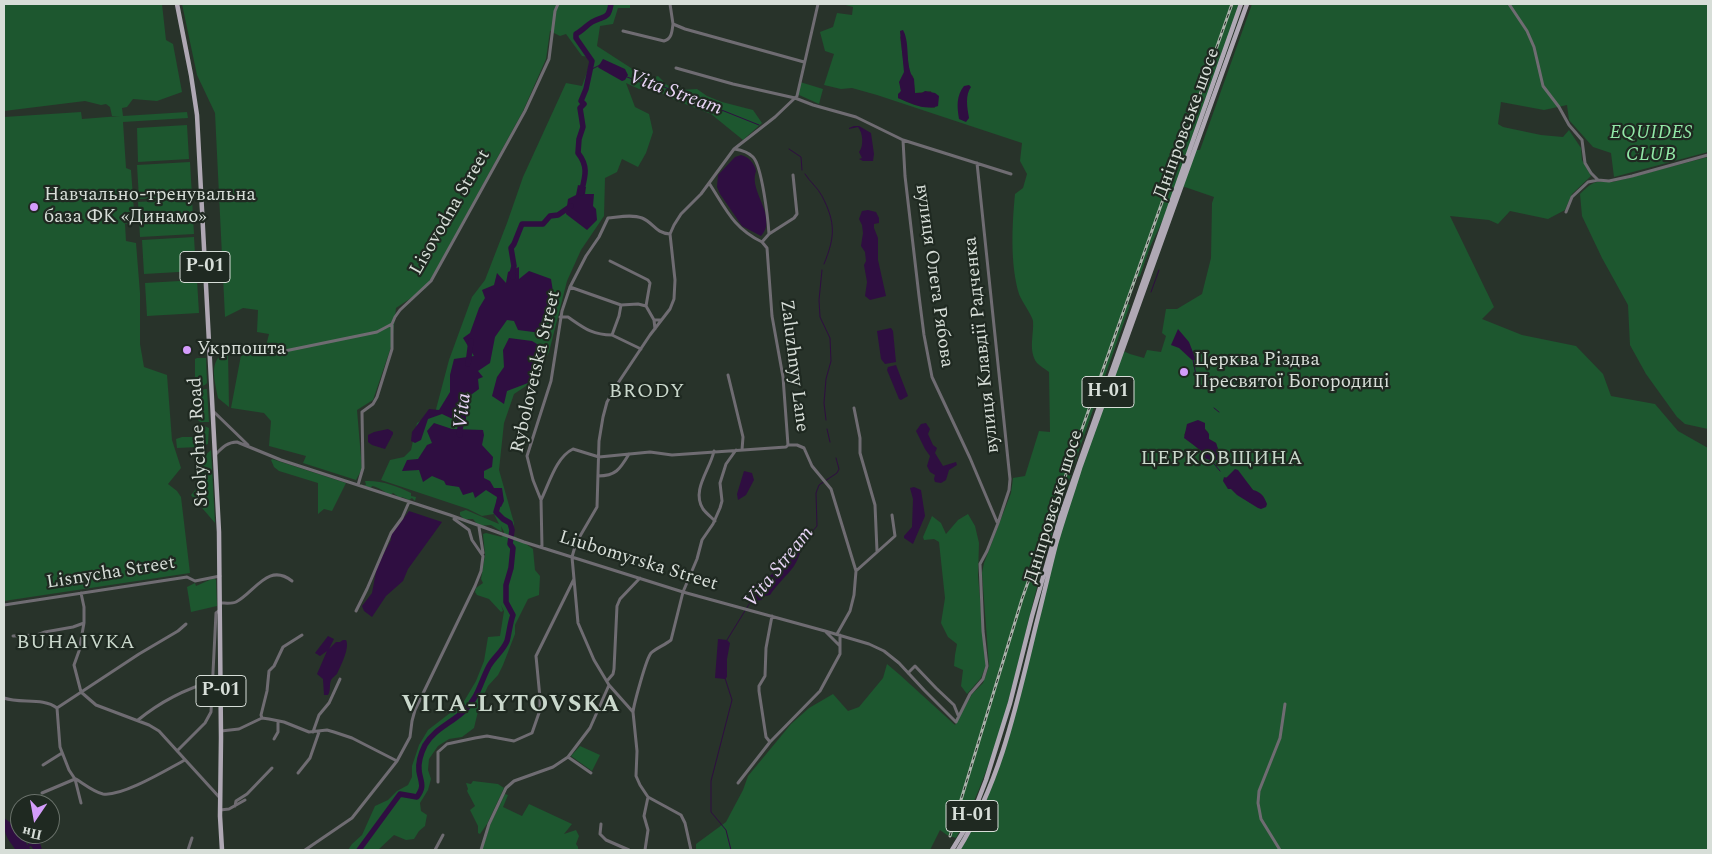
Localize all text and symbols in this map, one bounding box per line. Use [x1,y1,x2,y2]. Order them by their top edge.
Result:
street label: Дніпровське шосе [1150,45,1226,203]
water label: Vita Stream [625,66,725,122]
park label: EQUIDES CLUB [1610,123,1692,167]
street label: Lisovodna Street [406,146,496,280]
street label: вулиця Олега Рябова [909,183,957,369]
place label: Навчально-тренувальна база ФК «Динамо» [44,185,256,229]
marker: Навчально-тренувальна база ФК «Динамо» [28,201,40,213]
street label: вулиця Клавдії Радченка [960,236,1006,454]
road number: Р-01 [180,252,230,282]
street label: Rybolovetska Street [507,289,567,455]
street label: Zaluzhnyy Lane [774,299,812,433]
place label: Укрпошта [197,339,286,361]
marker: Укрпошта [181,344,193,356]
place label: Церква Різдва Пресвятої Богородиці [1194,350,1390,394]
marker: Церква Різдва Пресвятої Богородиці [1178,366,1190,378]
street label: Stolychne Road [185,377,215,507]
road number: Н-01 [1082,377,1134,408]
district label: BRODY [608,381,686,405]
water label: Vita [450,392,478,430]
street label: Дніпровське шосе [1021,428,1089,586]
district label: ЦЕРКОВЩИНА [1139,448,1305,472]
water label: Vita Stream [740,522,820,614]
street label: Liubomyrska Street [556,527,720,597]
street label: Lisnycha Street [45,553,177,595]
district label: BUHAIVKA [15,632,137,656]
road number: Р-01 [196,676,246,706]
district label: VITA-LYTOVSKA [400,692,622,720]
north arrow [10,794,60,844]
road number: Н-01 [946,800,998,831]
text: Пн [20,821,44,846]

